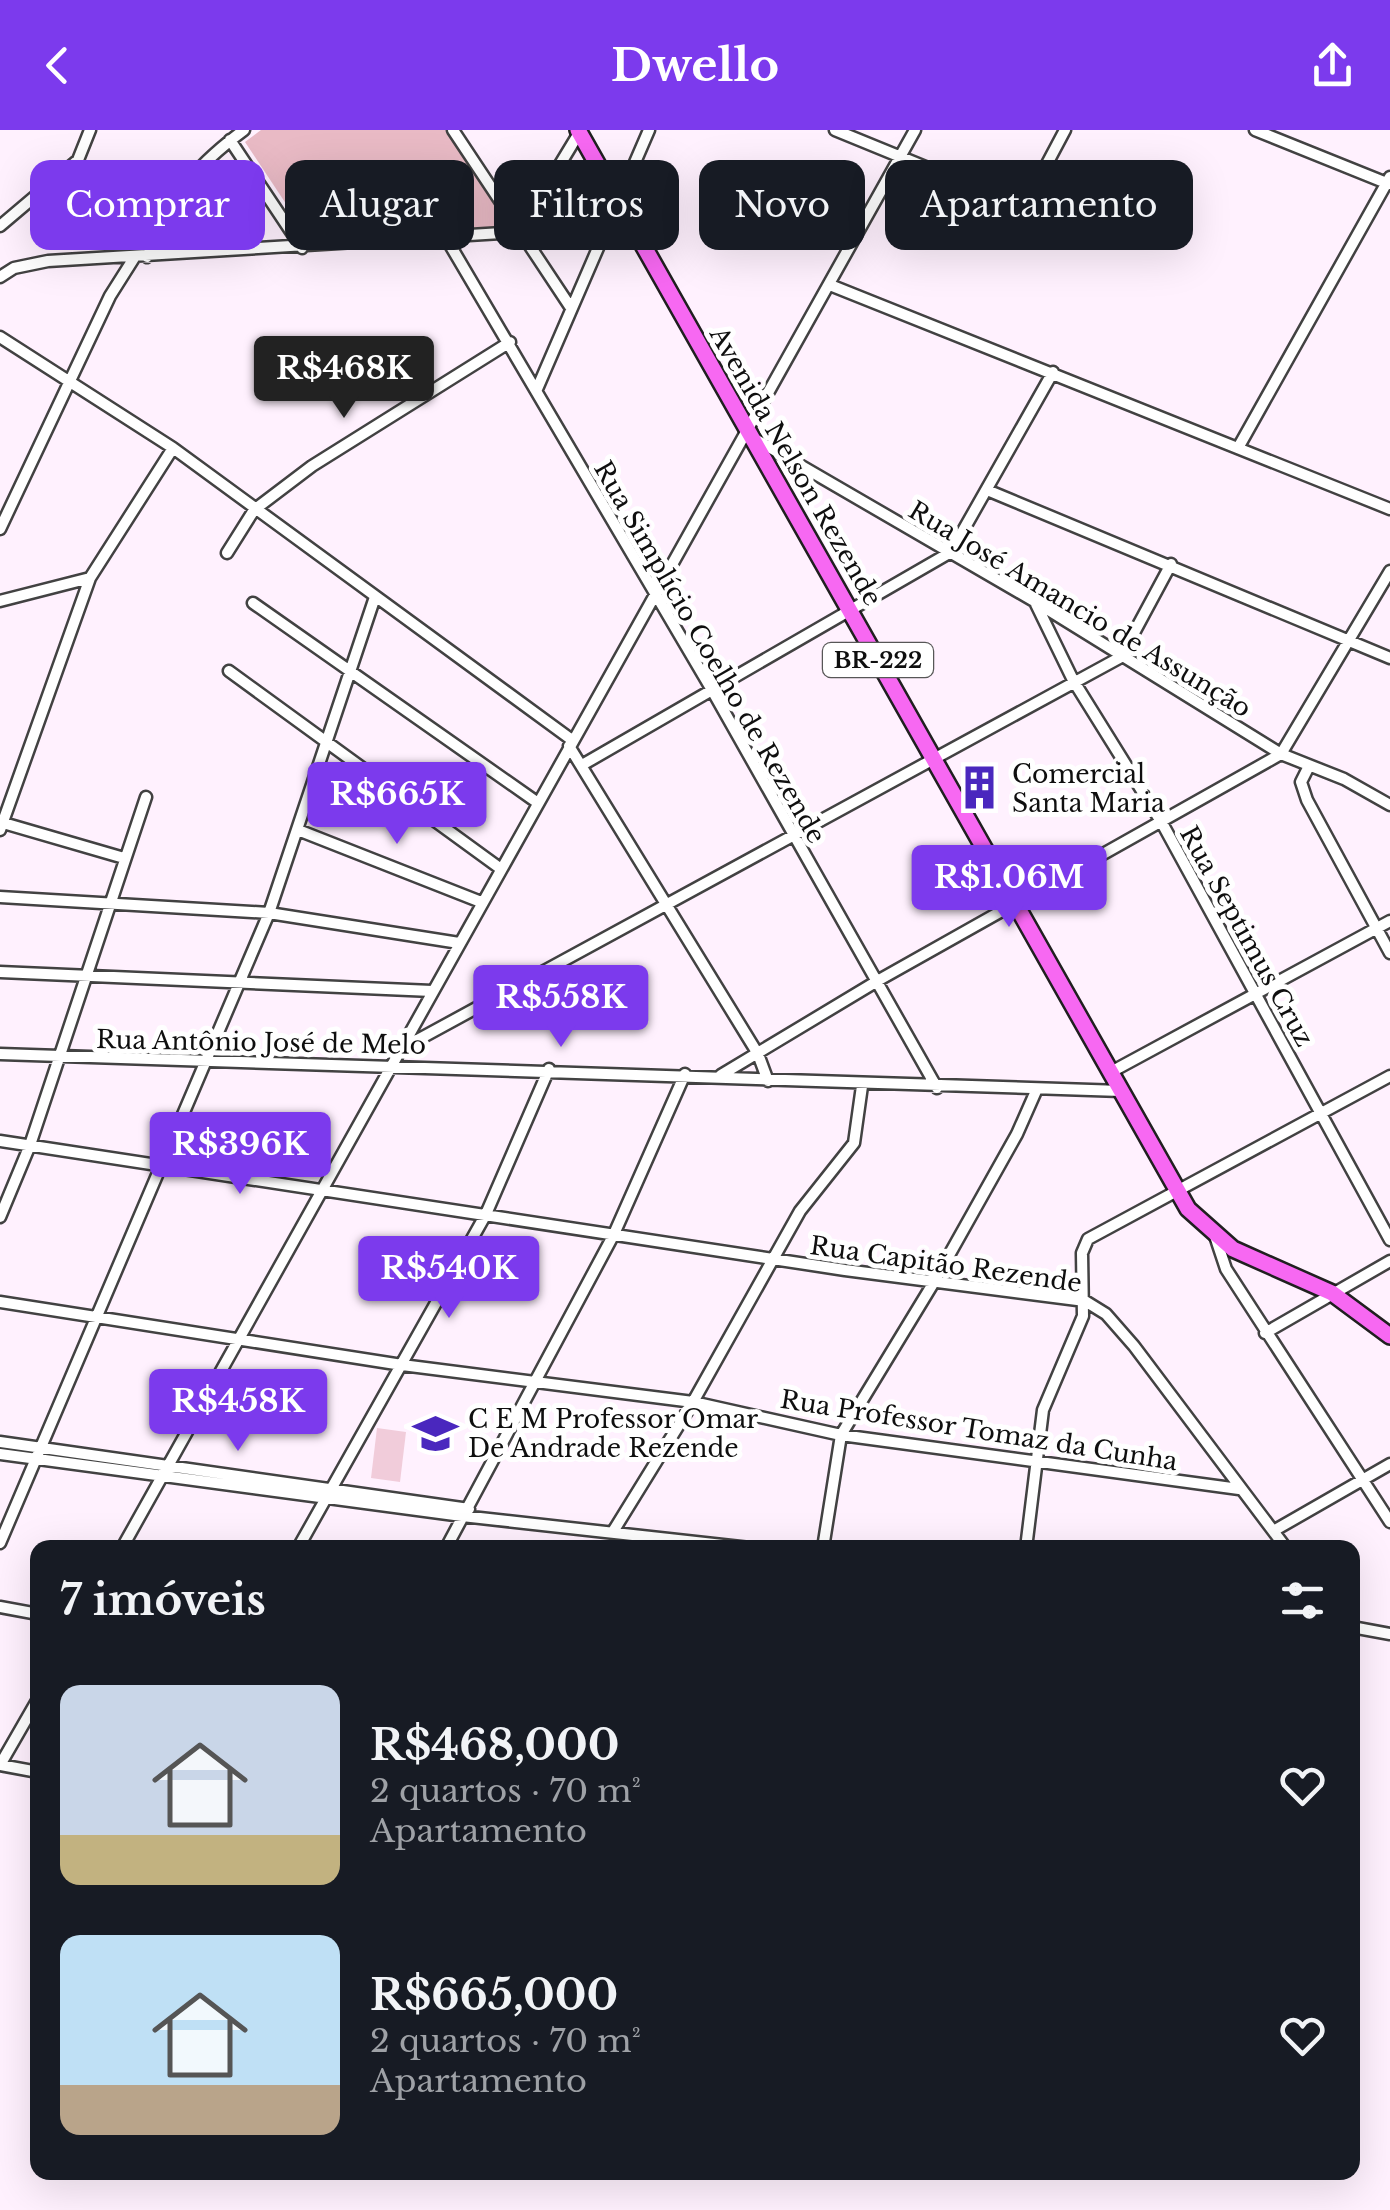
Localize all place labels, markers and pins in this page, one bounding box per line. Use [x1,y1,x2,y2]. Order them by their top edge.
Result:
pin: R$468K [263,336,425,421]
place label: Comercial Santa Maria [1012,759,1165,819]
pin: R$665K [316,762,478,847]
building icon: Comercial Santa Maria [955,764,1003,812]
pin: R$1.06M [917,845,1101,930]
pin: R$558K [480,965,642,1050]
pin: R$396K [159,1112,321,1197]
pin: R$540K [368,1236,530,1321]
pin: R$458K [157,1369,319,1454]
place label: C E M Professor Omar De Andrade Rezende [468,1404,758,1464]
school or university icon: C E M Professor Omar De Andrade Rezende [411,1409,459,1457]

